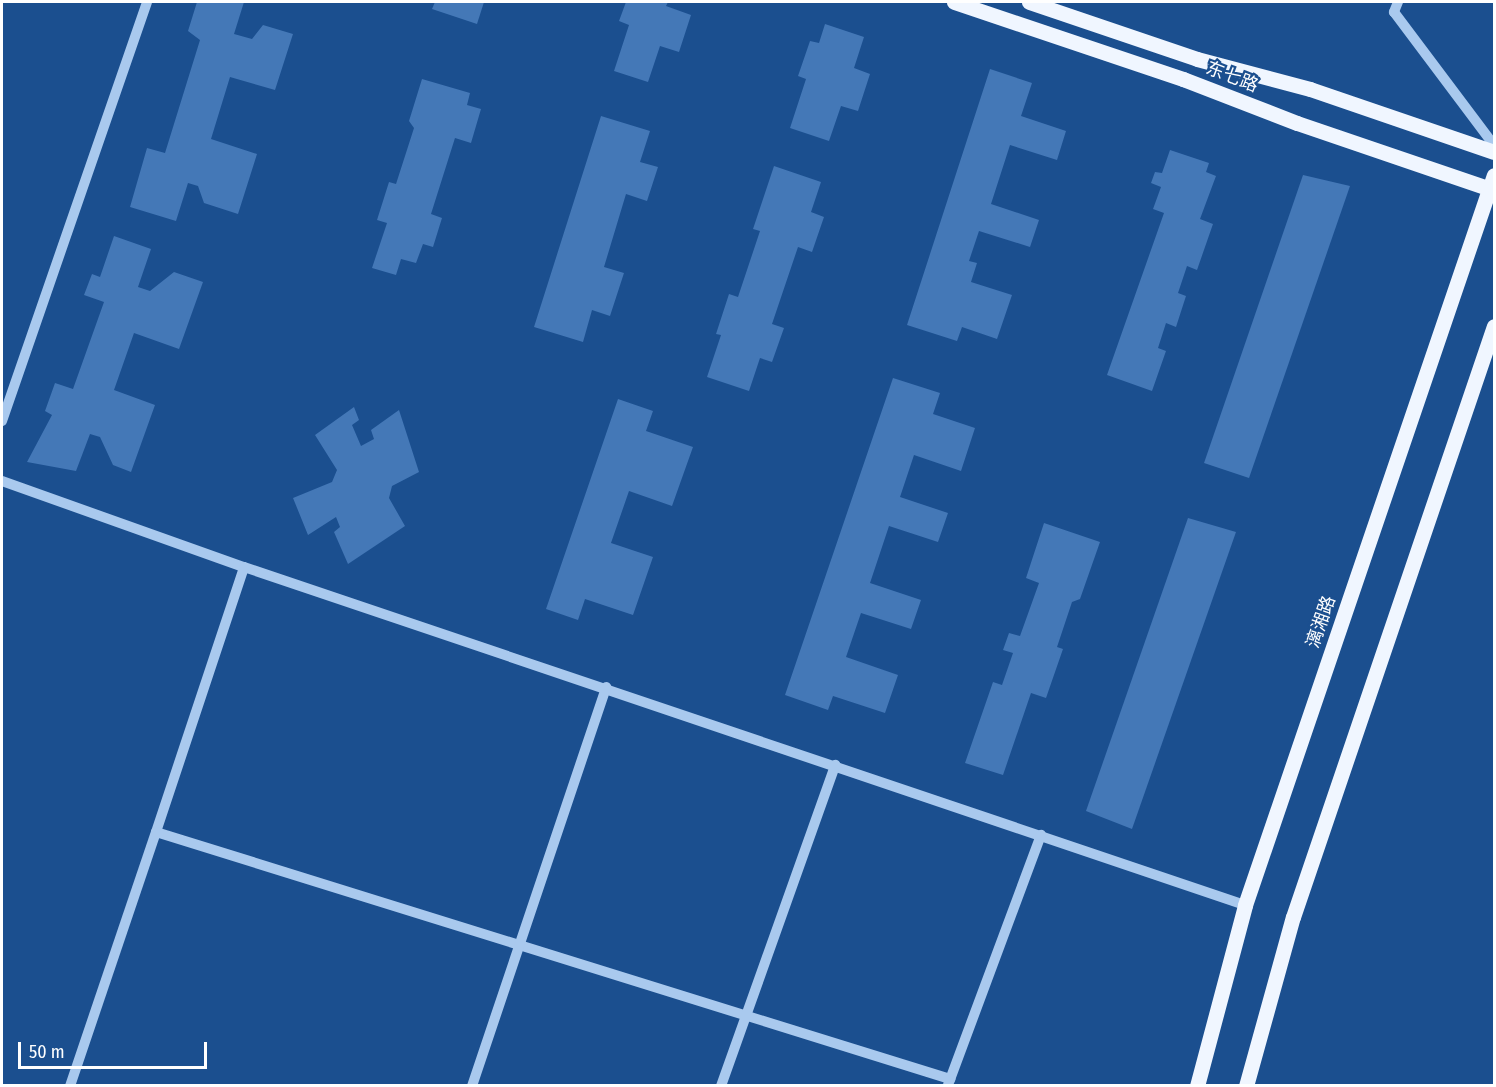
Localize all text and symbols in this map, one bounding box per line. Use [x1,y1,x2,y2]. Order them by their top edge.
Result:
street label: 东七路 [1203,57,1261,97]
street label: 漓湘路 [1302,593,1340,651]
scale bar [21,1030,210,1068]
text: 50 m [29,1041,65,1063]

